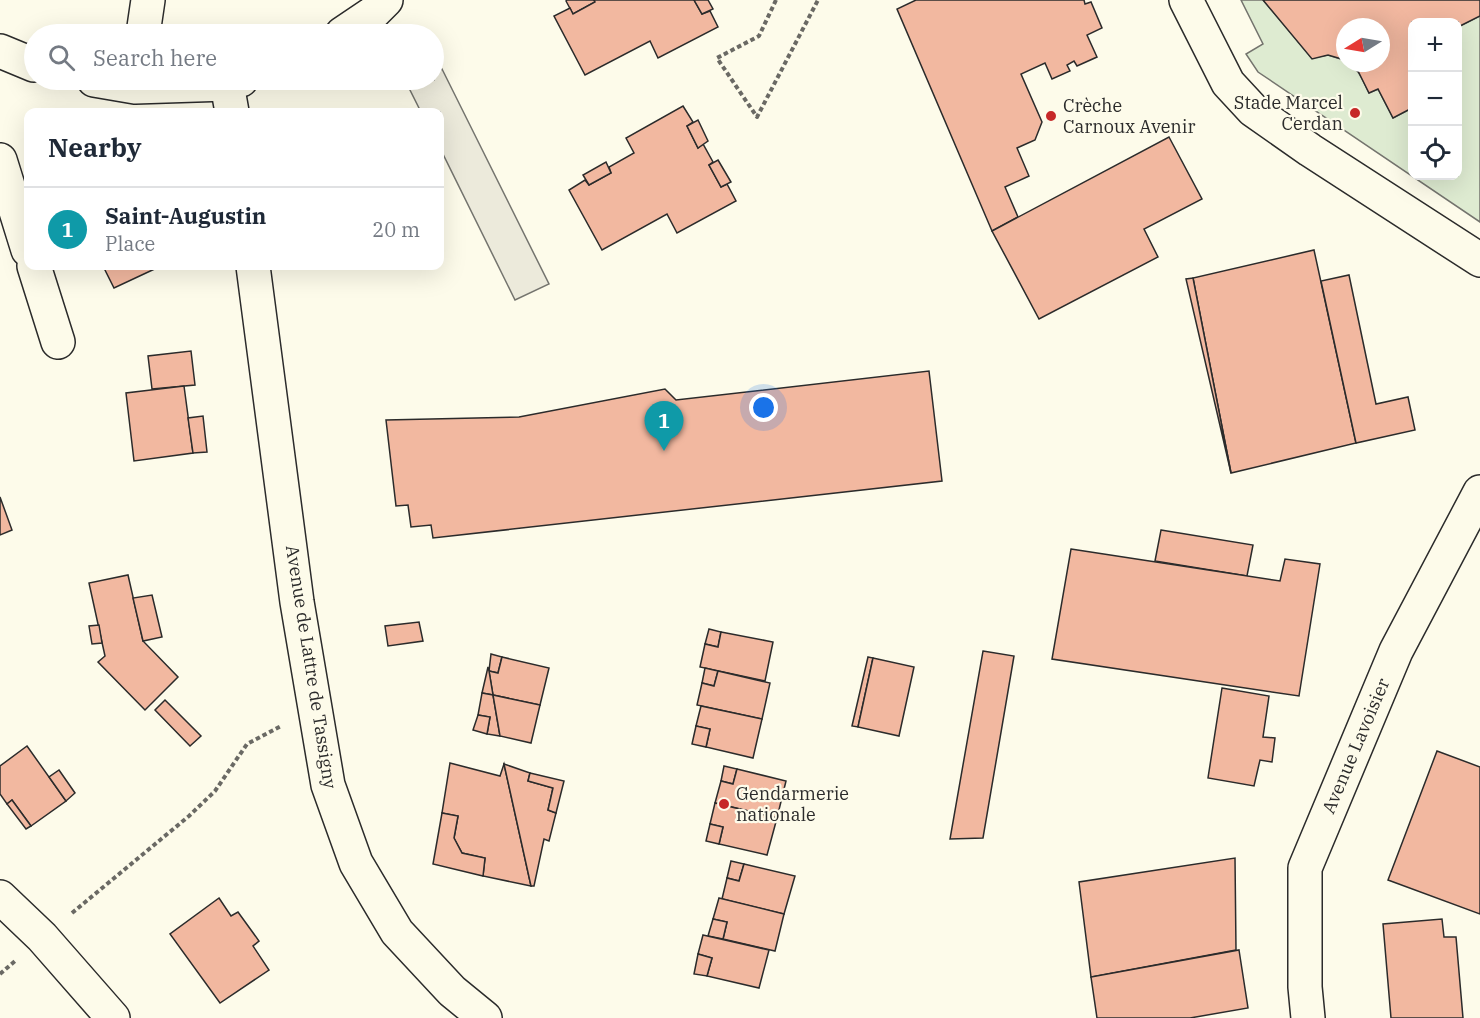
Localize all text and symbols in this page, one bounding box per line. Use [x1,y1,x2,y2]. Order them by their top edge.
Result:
north arrow [1336,18,1390,72]
map controls [1408,18,1462,180]
button: + [1408,18,1462,72]
search box [24,24,444,90]
icon: search [45,41,78,74]
text: Search here [93,43,217,72]
button: − [1408,72,1462,126]
place label: Stade Marcel Cerdan [1234,91,1343,135]
place label: Crèche Carnoux Avenir [1063,94,1196,138]
marker: Stade Marcel Cerdan [1348,106,1362,120]
marker: Crèche Carnoux Avenir [1044,109,1058,123]
button: locate [1408,126,1462,180]
text: Nearby [48,130,142,164]
text: Saint-Augustin [105,201,266,230]
text: 1 [62,216,74,243]
text: 20 m [372,216,420,243]
text: Place [105,230,155,257]
your location [749,393,778,422]
pin: 1 [644,402,684,451]
street label: Avenue de Lattre de Tassigny [281,543,342,791]
street label: Avenue Lavoisier [1317,675,1394,817]
place label: Gendarmerie nationale [736,782,849,826]
marker: Gendarmerie nationale [717,797,731,811]

